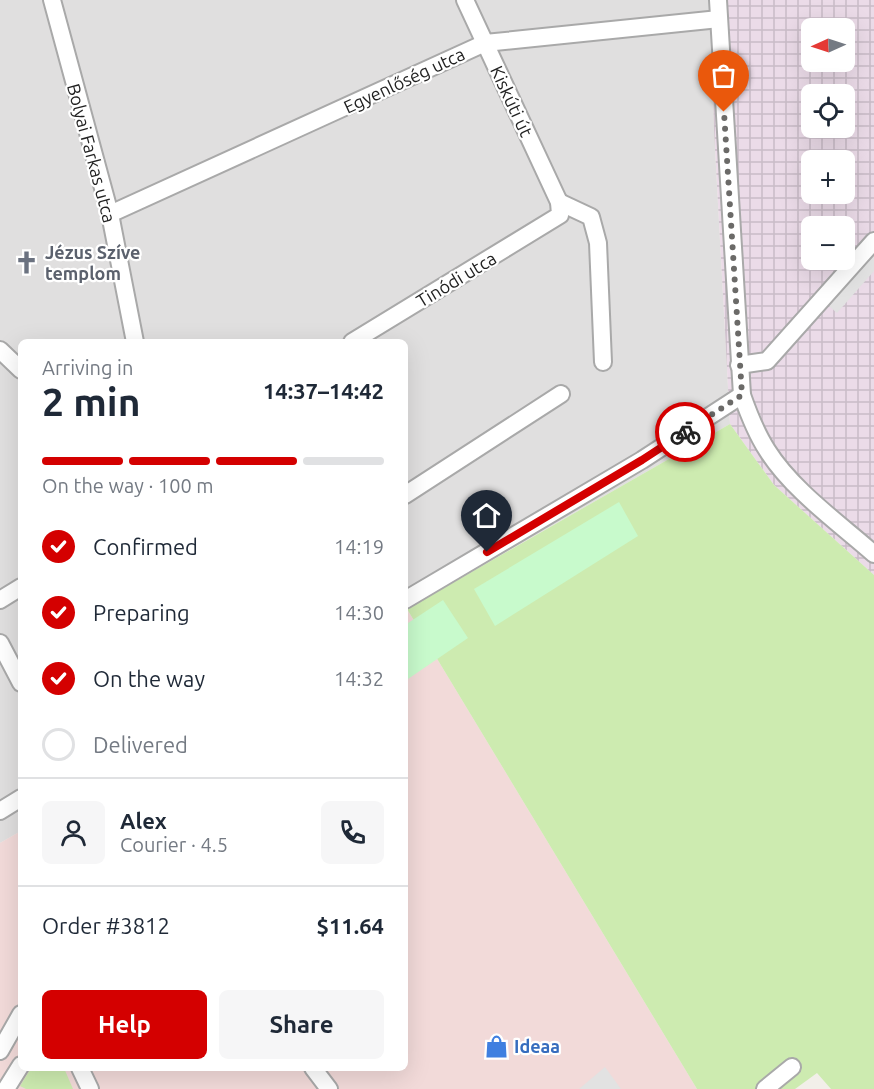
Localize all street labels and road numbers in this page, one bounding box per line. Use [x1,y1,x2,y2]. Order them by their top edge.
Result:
street label: Egyenlőség utca [340,43,468,117]
street label: Kiskúti út [487,62,537,140]
street label: Bolyai Farkas utca [64,81,120,225]
street label: Tinódi utca [412,247,500,311]

